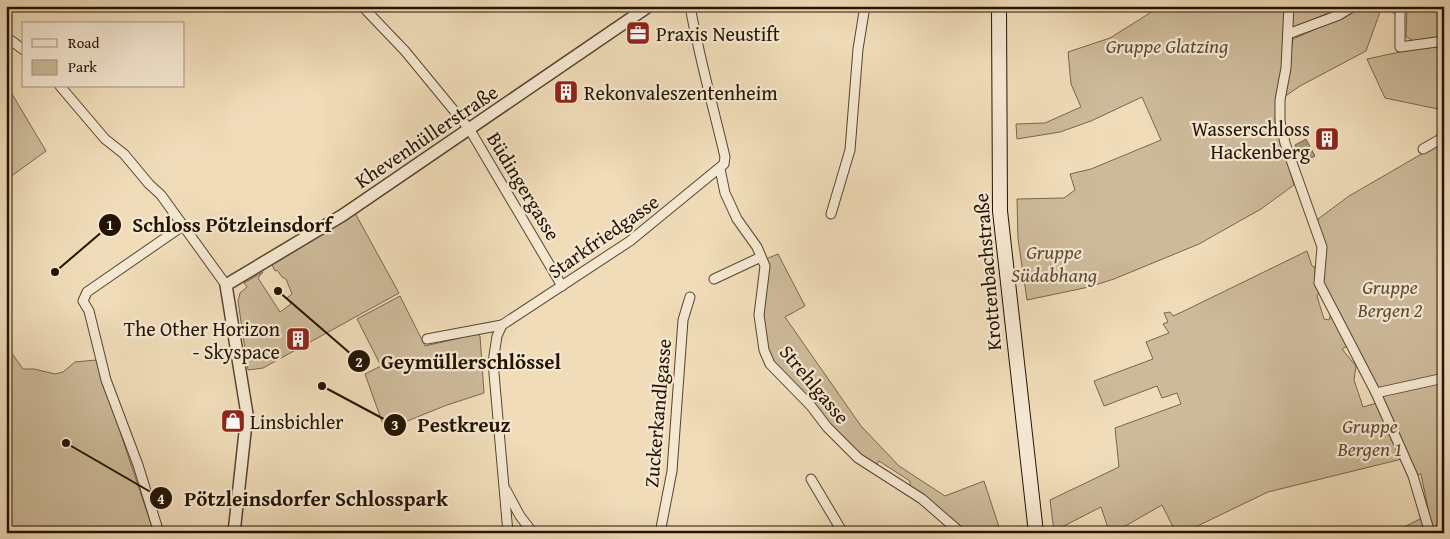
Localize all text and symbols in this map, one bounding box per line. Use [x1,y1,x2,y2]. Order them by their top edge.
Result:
place label: Praxis Neustift [656,19,780,48]
office icon: Praxis Neustift [625,20,651,46]
legend [22,22,185,88]
park label: Gruppe Glatzing [1106,31,1228,60]
text: Road [68,32,99,53]
text: Park [68,56,97,77]
street label: Khevenhüllerstraße [349,77,503,195]
place label: Rekonvaleszentenheim [584,78,778,107]
building icon: Rekonvaleszentenheim [553,79,579,105]
place label: Wasserschloss Hackenberg [1191,114,1310,166]
street label: Büdingergasse [480,126,568,246]
building icon: Wasserschloss Hackenberg [1314,126,1340,152]
street label: Starkfriedgasse [542,187,664,285]
street label: Krottenbachstraße [966,192,1008,352]
callout: Schloss Pötzleinsdorf [97,207,342,243]
text: Schloss Pötzleinsdorf [132,209,334,240]
text: 1 [106,214,114,235]
park label: Gruppe Südabhang [1011,237,1097,289]
park label: Gruppe Bergen 2 [1357,272,1422,324]
place label: The Other Horizon - Skyspace [124,314,280,366]
building icon: The Other Horizon - Skyspace [285,326,311,352]
street label: Zuckerkandlgasse [636,337,678,489]
street label: Strehlgasse [773,338,857,430]
callout: Geymüllerschlössel [346,343,572,379]
text: Geymüllerschlössel [381,346,562,377]
text: 2 [355,351,363,372]
place label: Linsbichler [250,407,344,436]
callout: Pestkreuz [382,407,521,443]
shop icon: Linsbichler [220,408,246,434]
text: Pestkreuz [417,409,511,440]
park label: Gruppe Bergen 1 [1337,411,1402,463]
text: 3 [391,414,399,435]
callout: Pötzleinsdorfer Schlosspark [149,480,457,516]
text: Pötzleinsdorfer Schlosspark [184,483,449,514]
text: 4 [157,488,165,509]

